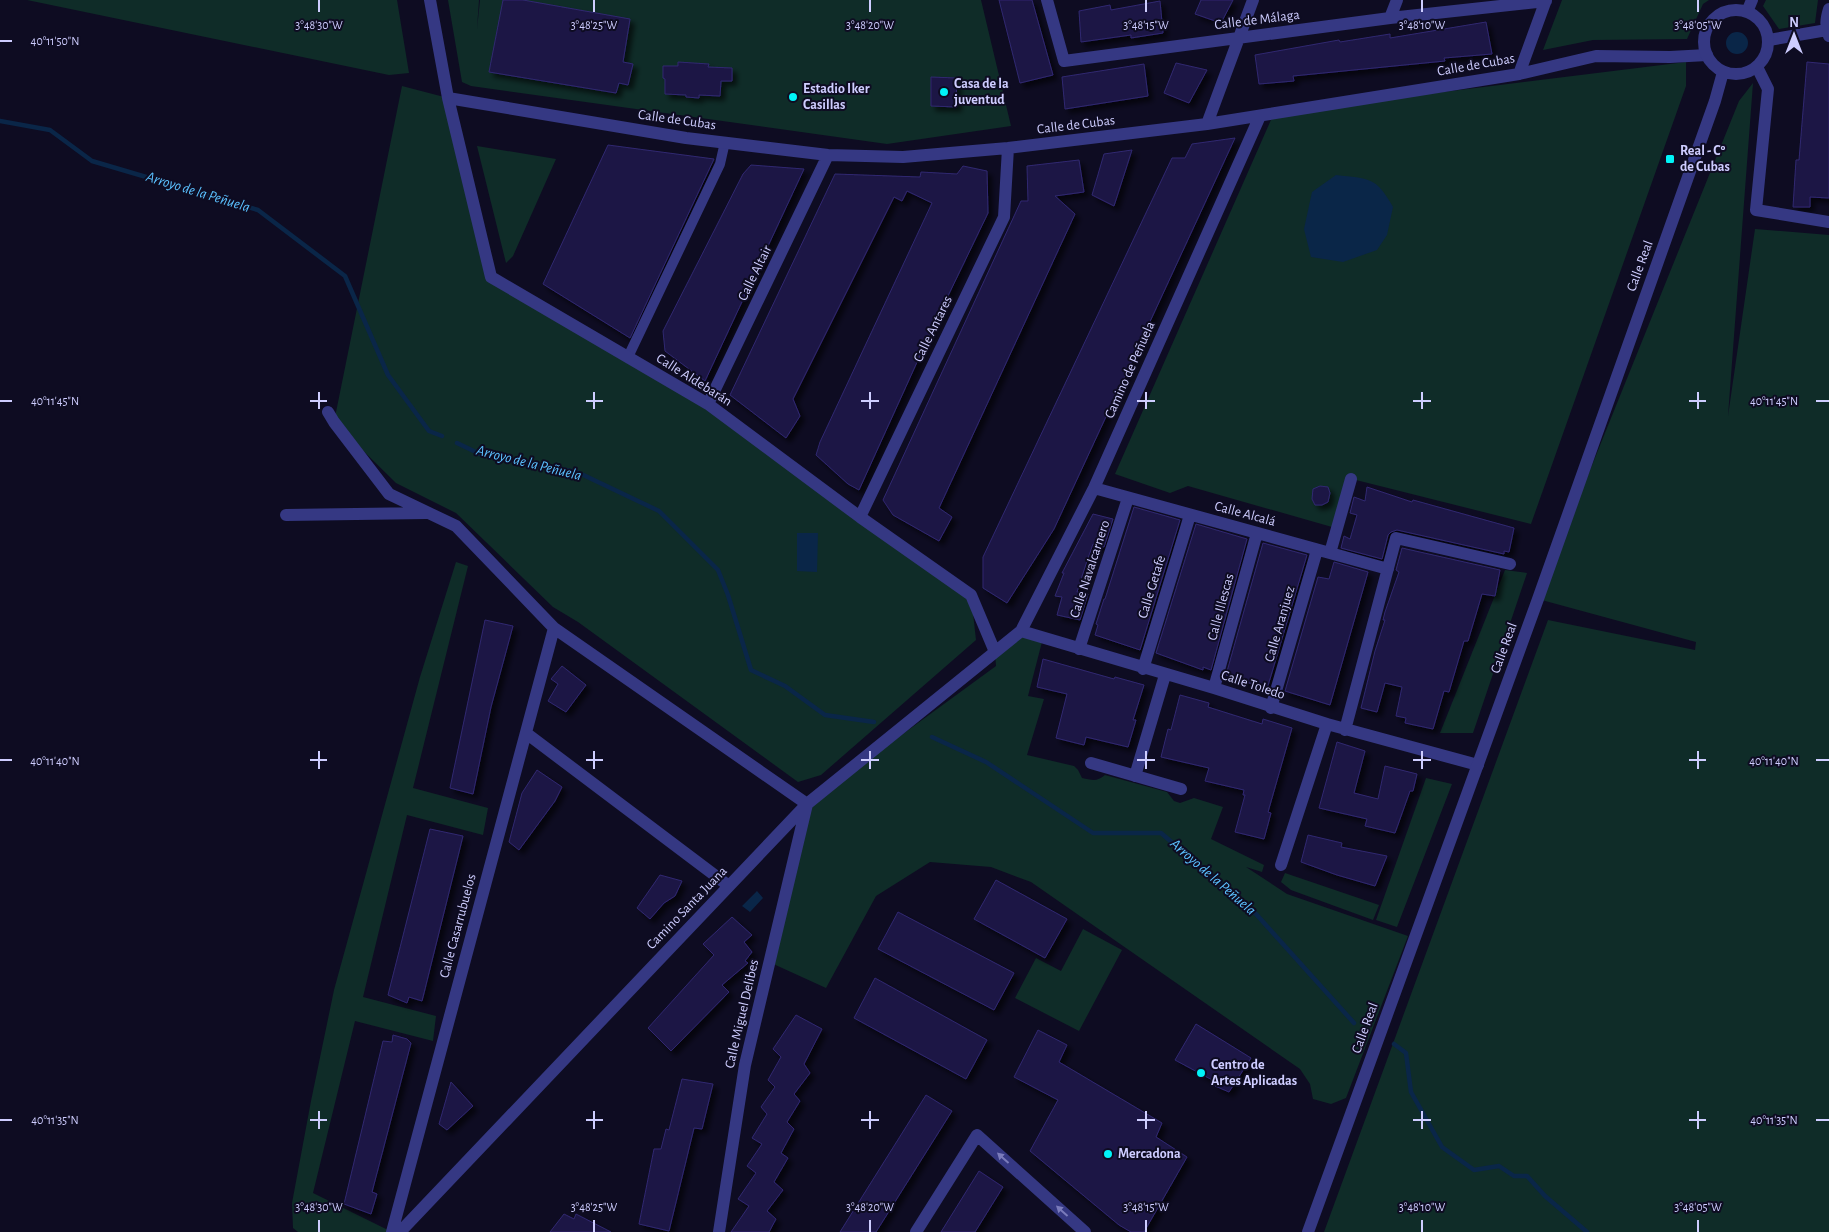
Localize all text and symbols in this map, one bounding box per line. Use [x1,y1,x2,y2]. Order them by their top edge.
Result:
street label: Calle de Málaga [1214,8,1301,32]
north arrow [1769,10,1819,60]
text: N [1789,16,1799,30]
text: 3°48'30"W [295,19,343,31]
text: 3°48'25"W [571,19,618,31]
text: 3°48'20"W [846,19,894,31]
text: 3°48'15"W [1123,19,1169,31]
text: 3°48'10"W [1399,19,1446,31]
text: 3°48'05"W [1674,19,1722,31]
text: 40°11'50"N [31,35,79,47]
street label: Calle de Cubas [1436,51,1516,79]
place label: Casa de la juventud [954,77,1009,107]
place label: Estadio Iker Casillas [803,82,870,112]
marker: Casa de la juventud [938,86,950,98]
marker: Estadio Iker Casillas [787,91,799,103]
street label: Calle de Cubas [637,108,717,132]
street label: Calle de Cubas [1036,113,1116,137]
place label: Real - Cº de Cubas [1680,144,1730,174]
marker: Real - Cº de Cubas [1664,153,1676,165]
water label: Arroyo de la Peñuela [143,169,252,215]
street label: Calle Real [1624,239,1656,293]
street label: Calle Altair [736,243,775,303]
street label: Calle Antares [911,294,955,364]
street label: Camino de Peñuela [1102,319,1158,421]
street label: Calle Aldebarán [654,351,734,409]
text: 40°11'45"N [31,395,79,407]
text: 40°11'45"N [1750,395,1798,407]
water label: Arroyo de la Peñuela [474,442,583,483]
street label: Calle Alcalá [1213,499,1278,529]
street label: Calle Navalcarnero [1068,518,1112,620]
street label: Calle Getafe [1136,554,1168,620]
street label: Calle Illescas [1205,572,1237,642]
street label: Calle Aranjuez [1262,584,1298,664]
street label: Calle Real [1488,621,1520,675]
street label: Calle Toledo [1219,668,1287,702]
text: 40°11'40"N [30,755,80,767]
text: 40°11'40"N [1749,755,1799,767]
water label: Arroyo de la Peñuela [1167,835,1259,918]
street label: Camino Santa Juana [644,864,730,952]
street label: Calle Casarrubuelos [437,872,479,980]
street label: Calle Miguel Delibes [723,958,761,1070]
street label: Calle Real [1349,1001,1381,1055]
place label: Centro de Artes Aplicadas [1211,1058,1297,1088]
marker: Centro de Artes Aplicadas [1195,1067,1207,1079]
text: 40°11'35"N [31,1114,79,1126]
text: 40°11'35"N [1750,1114,1798,1126]
place label: Mercadona [1118,1147,1181,1161]
marker: Mercadona [1102,1148,1114,1160]
one-way arrow [997,1152,1009,1164]
text: 3°48'30"W [295,1201,343,1213]
text: 3°48'25"W [571,1201,618,1213]
text: 3°48'20"W [846,1201,894,1213]
text: 3°48'15"W [1123,1201,1169,1213]
text: 3°48'10"W [1399,1201,1446,1213]
text: 3°48'05"W [1674,1201,1722,1213]
one-way arrow [1056,1206,1069,1217]

